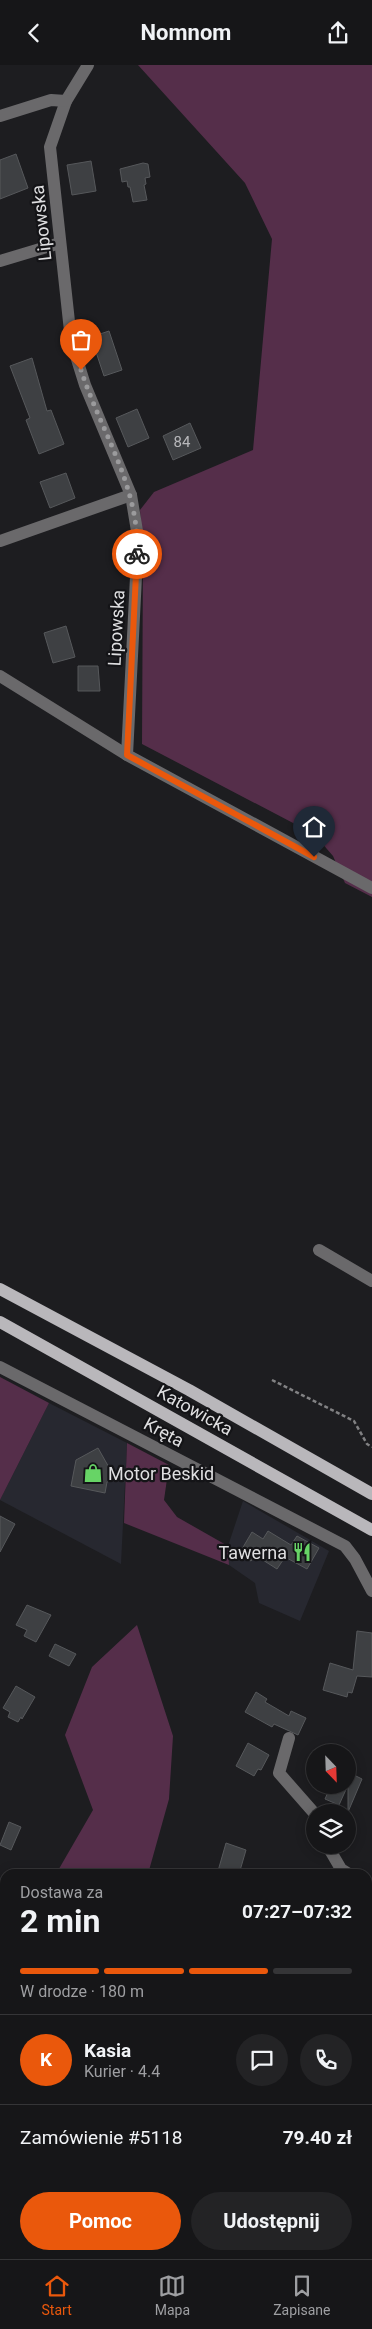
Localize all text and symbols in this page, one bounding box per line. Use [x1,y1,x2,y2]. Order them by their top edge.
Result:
icon: back [20,19,48,47]
icon: share [324,19,352,47]
text: Nomnom [141,20,231,45]
street label: Lipowska [27,184,55,262]
pin [60,319,102,370]
icon: bag [67,326,95,354]
house number: 84 [174,433,191,451]
courier [112,529,162,579]
icon: bike [123,540,151,568]
street label: Lipowska [104,589,128,667]
pin [293,806,335,857]
icon: home [300,813,328,841]
street label: Katowicka [153,1381,237,1439]
street label: Kręta [140,1413,188,1451]
shop icon: Motor Beskid [82,1462,104,1484]
place label: Motor Beskid [108,1463,214,1484]
restaurant icon: Tawerna [291,1541,313,1563]
place label: Tawerna [219,1542,287,1563]
north arrow [306,1744,356,1794]
map controls [306,1744,356,1854]
button: layers [306,1804,356,1854]
text: Dostawa za [20,1883,103,1902]
text: 07:27–07:32 [242,1900,352,1923]
text: 2 min [20,1902,100,1940]
text: W drodze · 180 m [20,1982,144,2001]
button: chat [236,2034,288,2086]
button: phone [300,2034,352,2086]
text: Kasia [84,2039,131,2062]
text: K [40,2048,52,2071]
text: Kurier · 4.4 [84,2062,160,2081]
text: Zamówienie #5118 [20,2126,183,2149]
text: 79.40 zł [283,2126,352,2149]
button: Pomoc [20,2192,181,2250]
button: Udostępnij [191,2192,352,2250]
tab: Start [42,2272,72,2318]
tab: Mapa [155,2272,190,2318]
tab: Zapisane [273,2272,330,2318]

